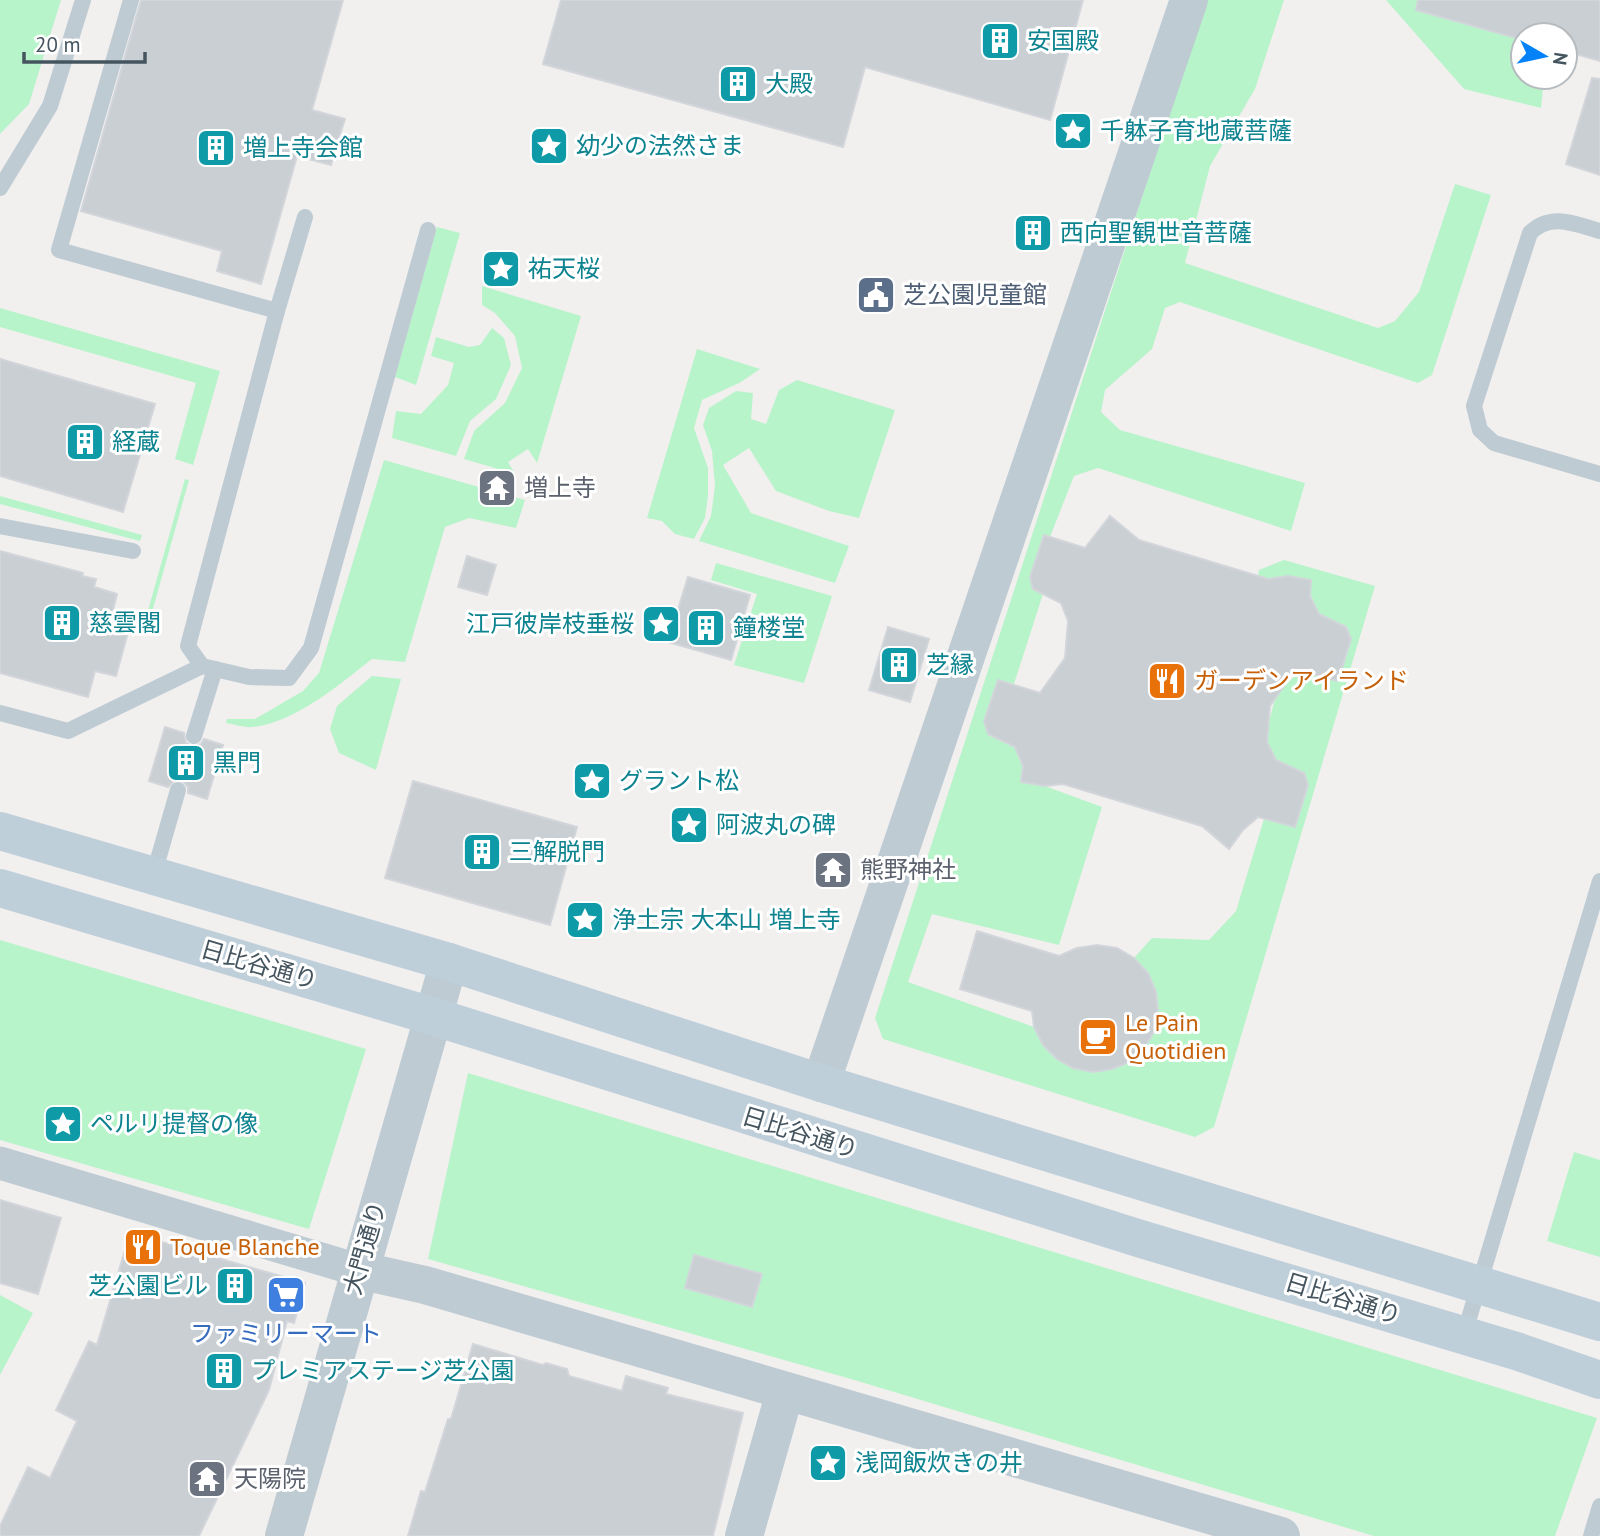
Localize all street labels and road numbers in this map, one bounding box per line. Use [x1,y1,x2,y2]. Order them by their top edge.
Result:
street label: 日比谷通り [197,933,321,996]
street label: 日比谷通り [738,1100,862,1165]
street label: 大門通り [336,1197,393,1298]
street label: 日比谷通り [1281,1266,1405,1331]

